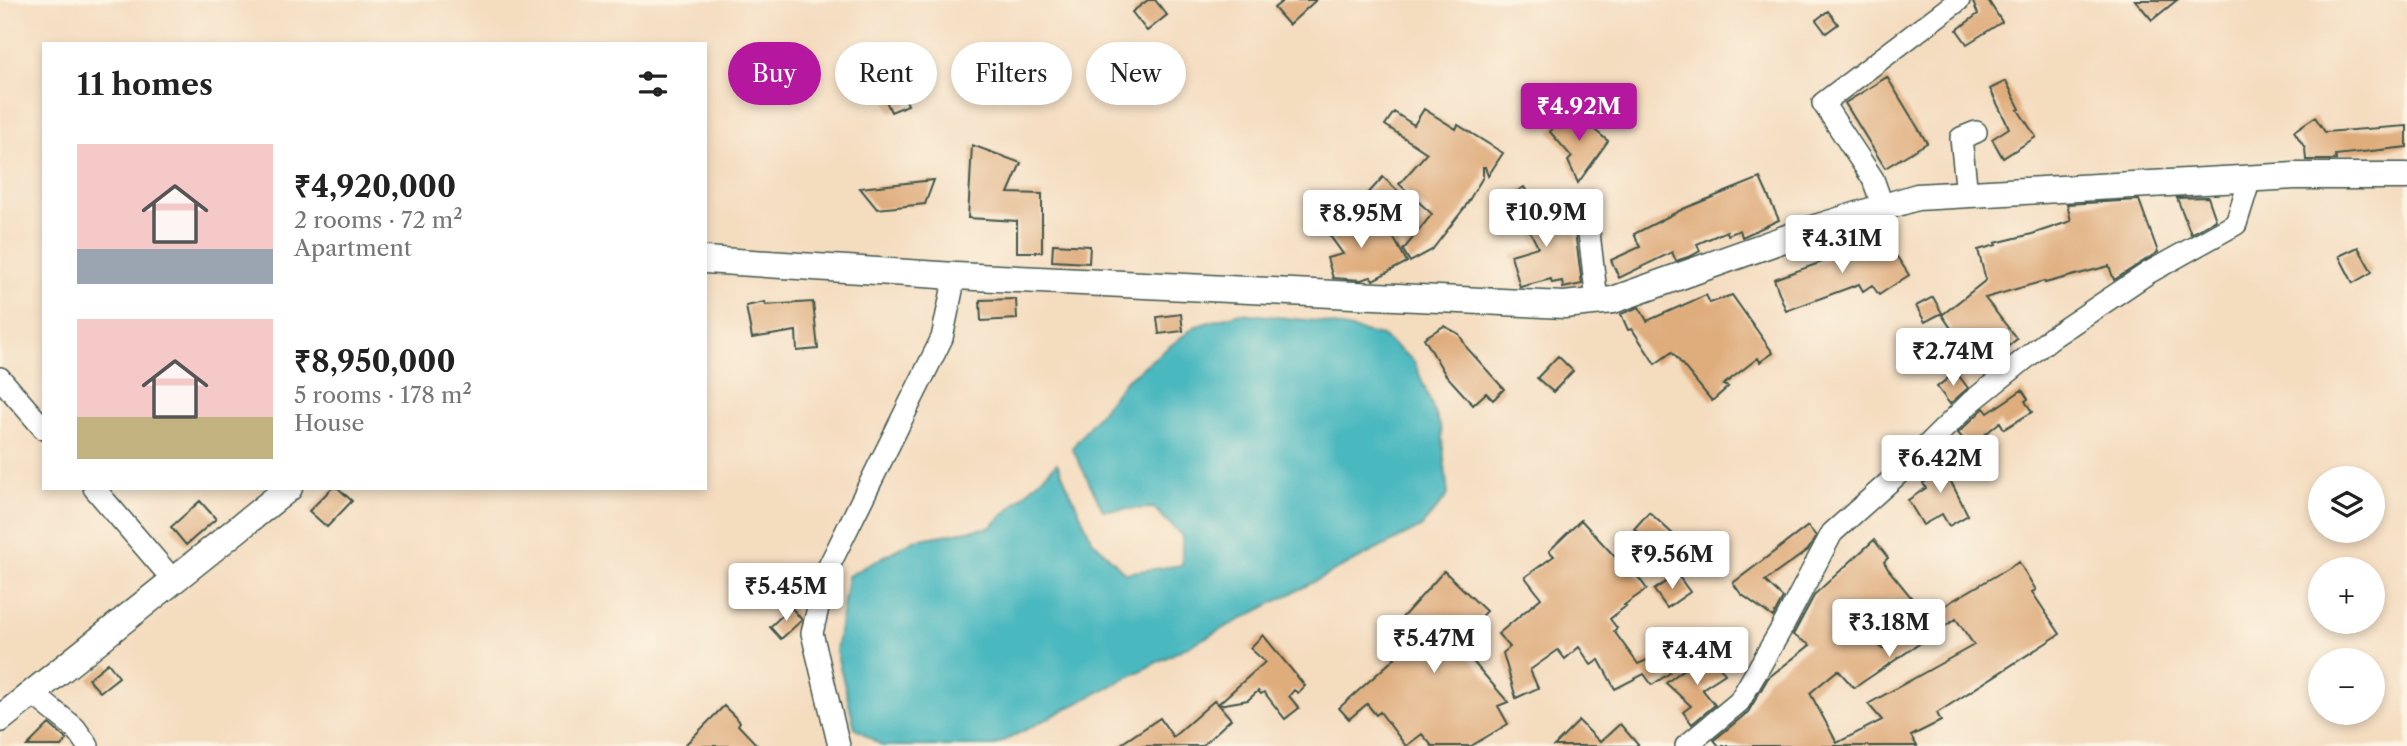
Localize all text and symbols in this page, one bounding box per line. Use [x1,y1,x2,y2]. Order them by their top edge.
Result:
chip: Buy [728,42,821,105]
chip: Rent [835,42,937,105]
chip: Filters [951,42,1072,105]
chip: New [1086,42,1186,105]
icon: filters [634,65,672,103]
text: 11 homes [77,66,213,103]
pin: ₹4.92M [1522,83,1636,143]
text: ₹4.92M [1537,92,1621,120]
text: ₹4,920,000 [294,168,456,205]
icon: home [133,172,217,256]
pin: ₹8.95M [1304,190,1418,250]
pin: ₹10.9M [1489,190,1603,249]
text: ₹10.9M [1505,198,1587,226]
text: ₹8.95M [1319,199,1403,227]
text: 2 rooms · 72 m² [294,206,463,234]
pin: ₹4.31M [1785,216,1899,275]
text: ₹4.31M [1802,224,1882,252]
text: Apartment [294,234,412,262]
pin: ₹2.74M [1896,328,2010,388]
text: ₹2.74M [1912,337,1994,365]
text: ₹8,950,000 [294,343,456,380]
icon: home [133,347,217,431]
text: 5 rooms · 178 m² [294,381,472,409]
text: House [294,409,364,437]
pin: ₹6.42M [1883,435,1997,495]
text: ₹6.42M [1898,444,1982,472]
map controls [2308,466,2385,725]
button: layers [2308,466,2385,543]
pin: ₹9.56M [1615,532,1729,591]
text: ₹9.56M [1630,540,1714,568]
button: + [2308,557,2385,634]
pin: ₹5.45M [729,564,843,623]
text: ₹5.45M [745,572,827,600]
pin: ₹3.18M [1832,600,1946,659]
text: ₹3.18M [1848,608,1930,636]
pin: ₹5.47M [1377,616,1491,675]
text: ₹5.47M [1393,624,1475,652]
pin: ₹4.4M [1648,628,1746,687]
text: ₹4.4M [1661,636,1733,664]
button: − [2308,648,2385,725]

